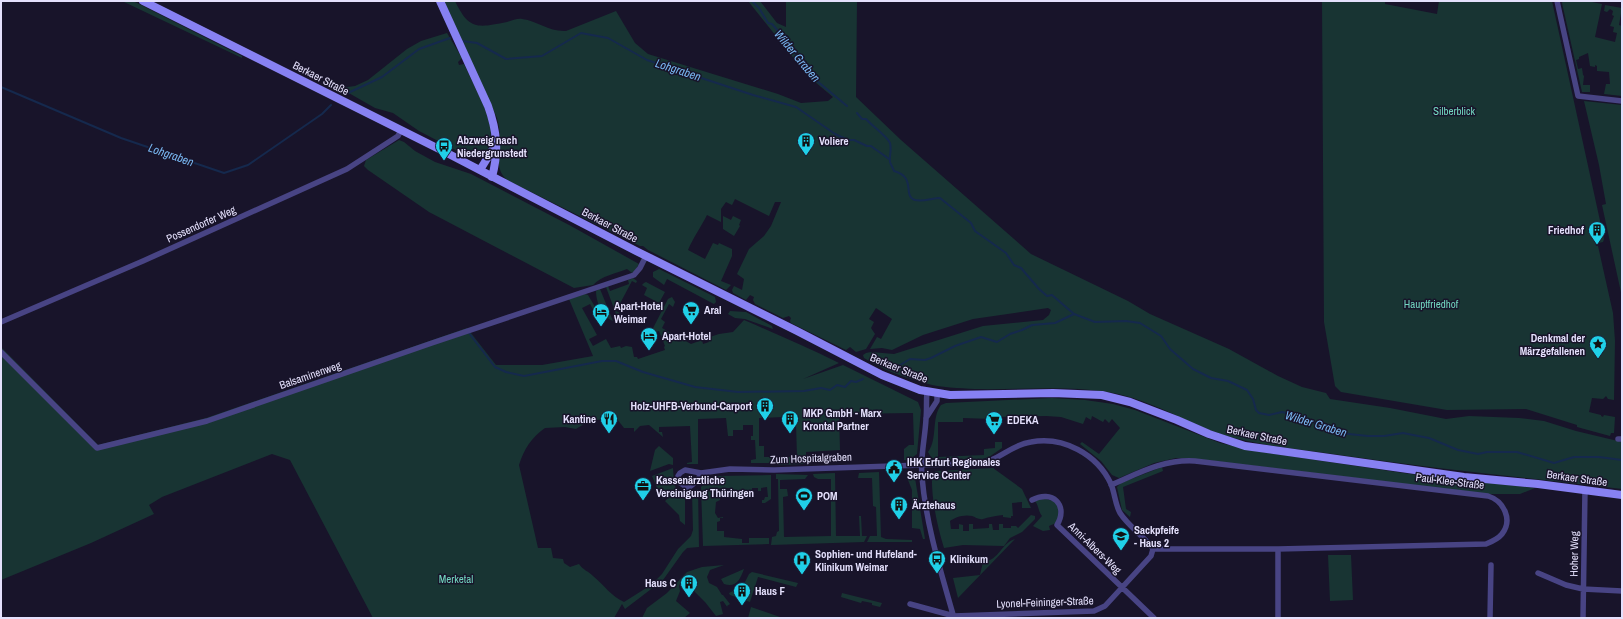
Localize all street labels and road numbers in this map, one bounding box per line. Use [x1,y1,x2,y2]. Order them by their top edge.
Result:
street label: Berkaer Straße [291,58,351,98]
street label: Possendorfer Weg [164,202,238,246]
street label: Berkaer Straße [580,204,640,246]
street label: Berkaer Straße [868,350,930,386]
street label: Balsaminenweg [277,358,343,392]
street label: Berkaer Straße [1226,422,1288,448]
street label: Zum Hospitalgraben [770,450,852,466]
street label: Berkaer Straße [1546,467,1608,489]
street label: Paul-Klee-Straße [1415,470,1485,492]
street label: Anni-Albers-Weg [1065,518,1125,577]
street label: Hoher Weg [1567,531,1581,577]
street label: Lyonel-Feininger-Straße [996,593,1094,611]

